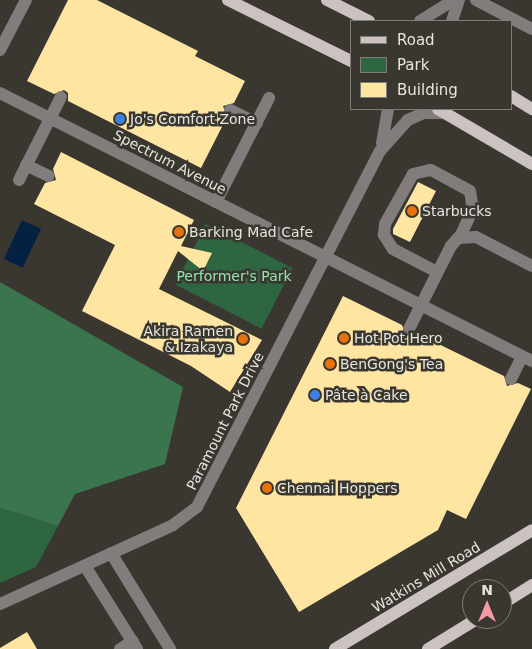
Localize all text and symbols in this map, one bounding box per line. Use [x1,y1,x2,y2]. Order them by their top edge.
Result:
legend [350,20,512,110]
text: Road [397,31,435,49]
text: Park [397,56,429,74]
text: Building [397,81,458,99]
place label: Jo's Comfort Zone [130,111,255,127]
marker: Jo's Comfort Zone [114,113,126,125]
street label: Spectrum Avenue [111,126,229,198]
place label: Starbucks [422,203,492,219]
marker: Starbucks [406,205,418,217]
place label: Barking Mad Cafe [189,224,313,240]
marker: Barking Mad Cafe [173,226,185,238]
park label: Performer's Park [176,268,292,284]
place label: Akira Ramen & Izakaya [144,323,233,356]
place label: Hot Pot Hero [354,330,443,346]
marker: Hot Pot Hero [338,332,350,344]
marker: Akira Ramen & Izakaya [237,333,249,345]
street label: Paramount Park Drive [183,349,267,493]
place label: BenGong's Tea [340,356,443,372]
marker: BenGong's Tea [324,358,336,370]
place label: Pâte à Cake [325,387,408,403]
marker: Pâte à Cake [309,389,321,401]
place label: Chennai Hoppers [277,480,397,496]
marker: Chennai Hoppers [261,482,273,494]
street label: Watkins Mill Road [369,538,483,616]
north arrow [462,579,512,629]
text: N [481,582,493,598]

